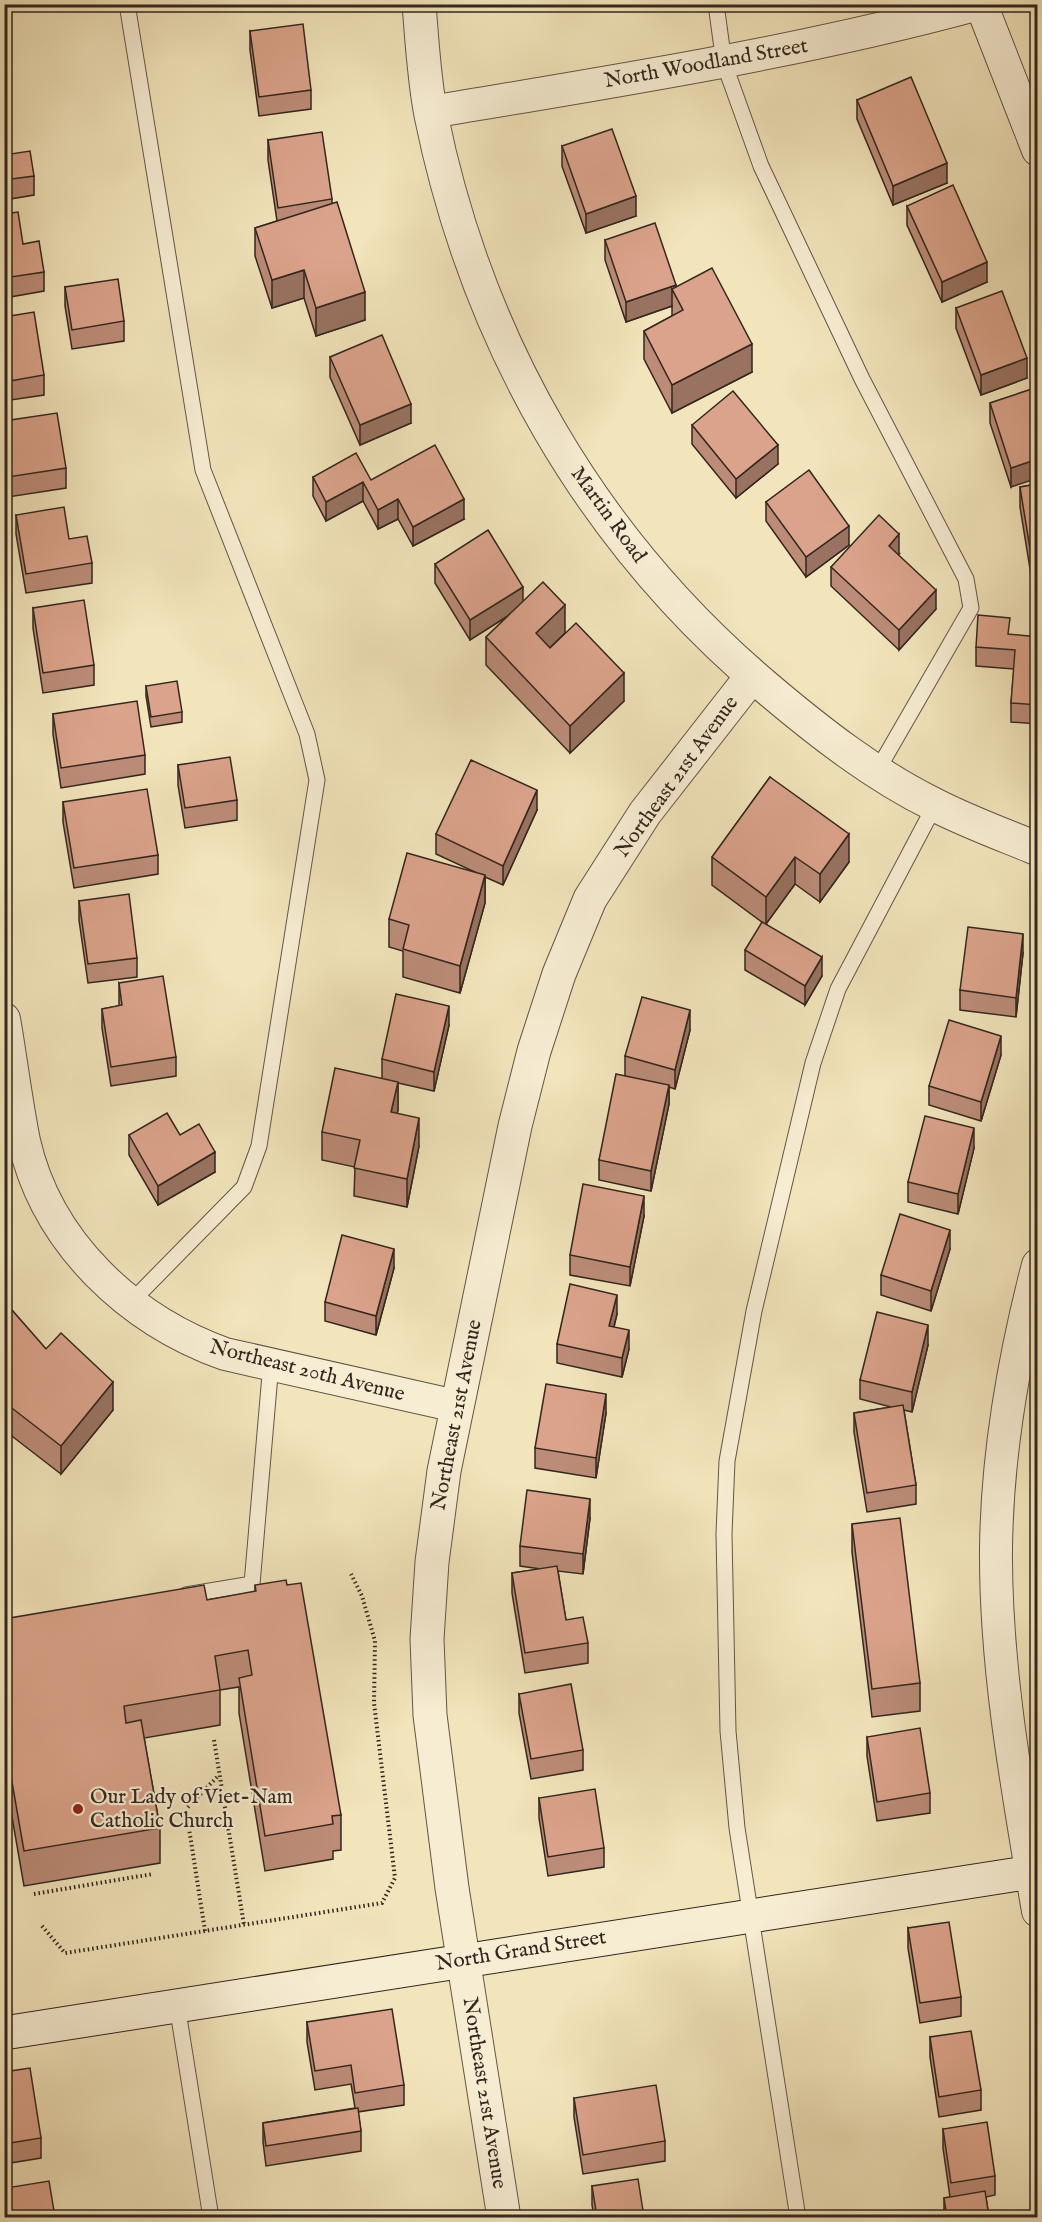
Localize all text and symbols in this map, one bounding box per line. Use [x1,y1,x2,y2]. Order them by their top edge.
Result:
street label: North Woodland Street [602,33,810,95]
street label: Martin Road [564,462,652,569]
street label: Northeast 21st Avenue [609,690,745,863]
street label: Northeast 21st Avenue [425,1317,489,1513]
street label: Northeast 20th Avenue [207,1334,408,1408]
place label: Our Lady of Viet-Nam Catholic Church [90,1784,293,1835]
marker: Our Lady of Viet-Nam Catholic Church [71,1802,85,1816]
street label: North Grand Street [434,1924,608,1978]
street label: Northeast 21st Avenue [456,1995,513,2191]

